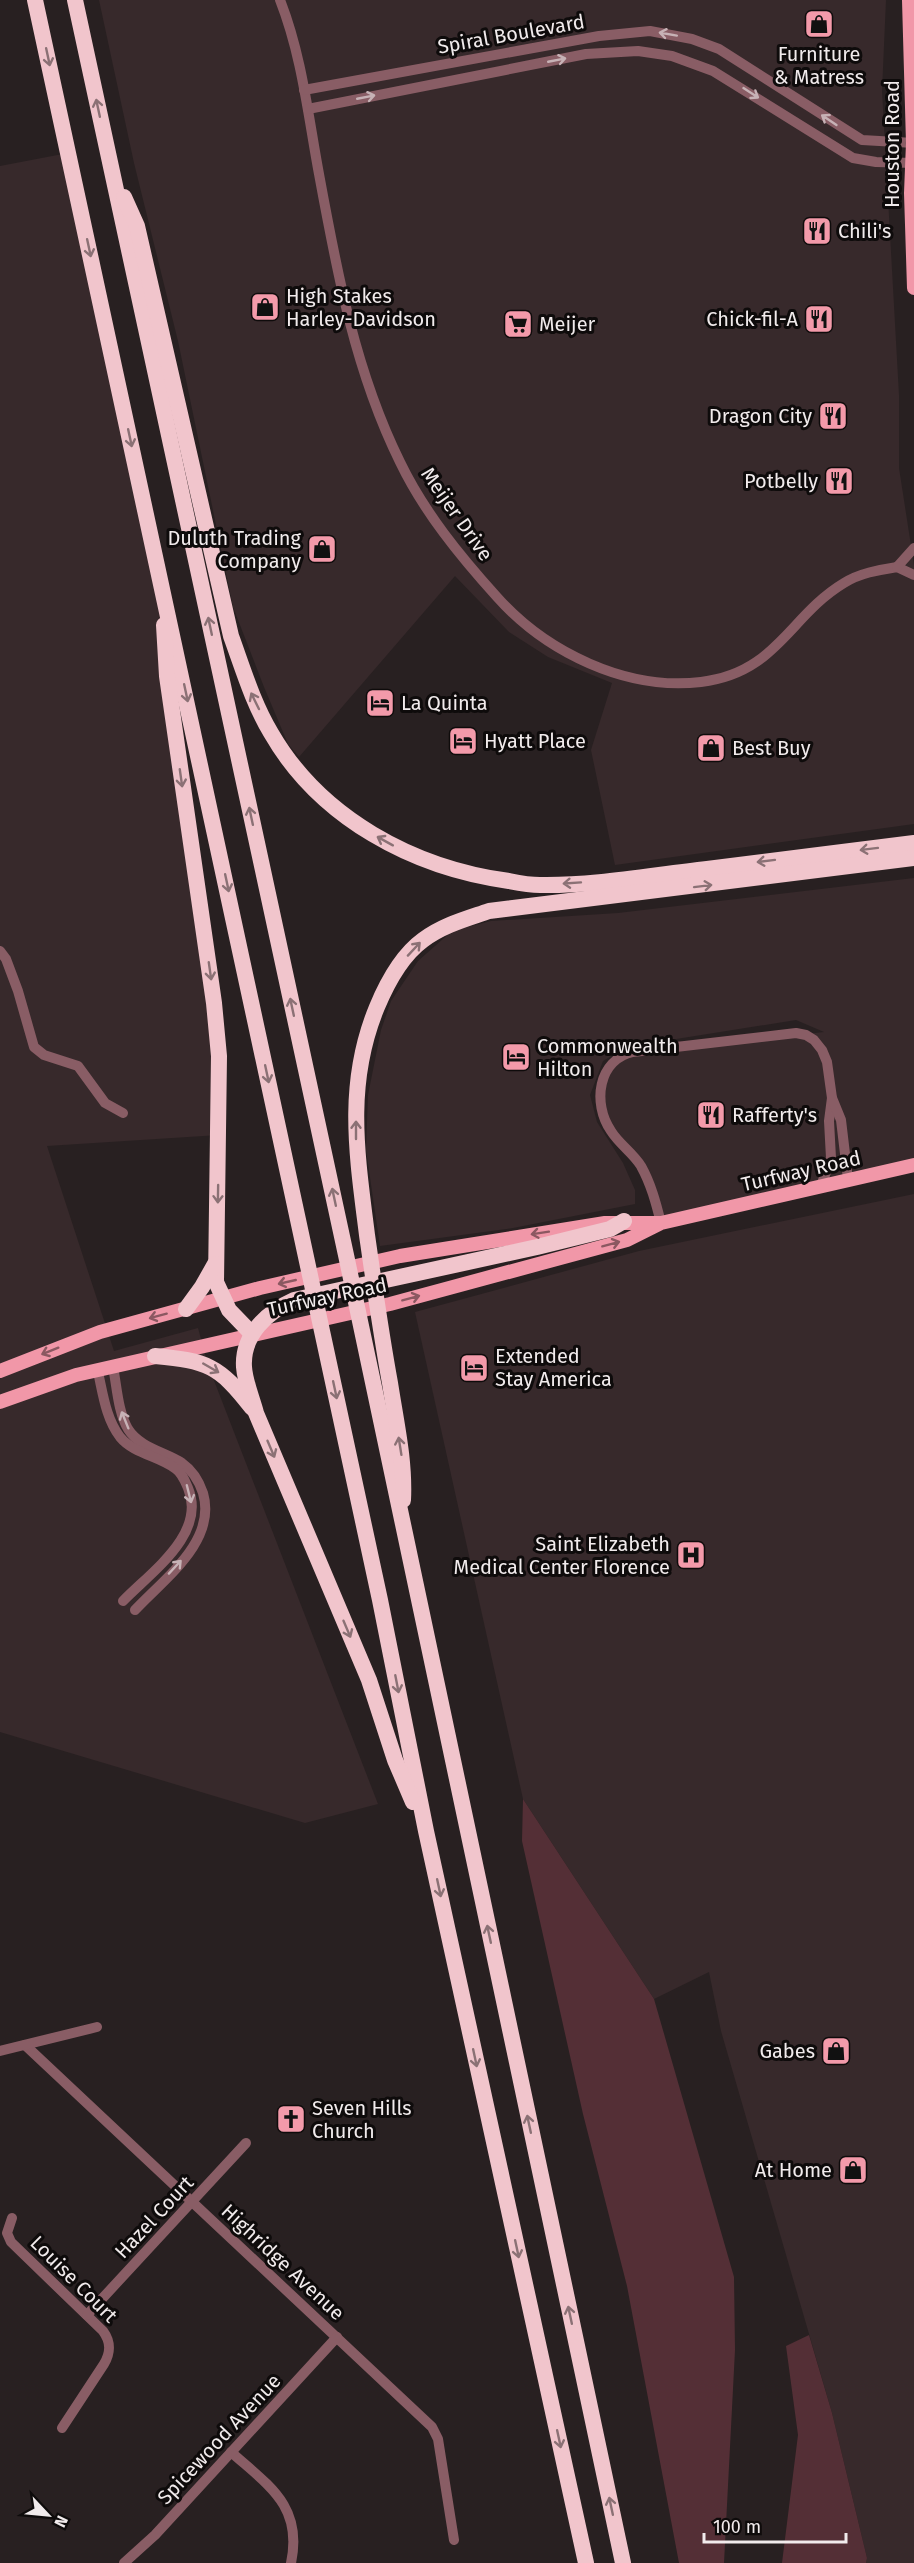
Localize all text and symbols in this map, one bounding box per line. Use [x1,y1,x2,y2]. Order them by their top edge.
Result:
shop icon: Furniture & Matress [803,8,835,40]
street label: Spiral Boulevard [436,9,586,59]
one-way arrow [659,29,679,40]
place label: Furniture & Matress [774,42,864,89]
one-way arrow [42,47,54,66]
one-way arrow [547,54,566,65]
street label: Houston Road [880,80,904,208]
one-way arrow [742,87,758,99]
one-way arrow [355,91,375,102]
one-way arrow [92,99,103,119]
one-way arrow [821,114,838,126]
restaurant icon: Chili's [801,215,833,247]
place label: Chili's [838,219,891,243]
one-way arrow [84,237,95,257]
place label: High Stakes Harley-Davidson [286,284,436,331]
shop icon: High Stakes Harley-Davidson [249,291,281,323]
restaurant icon: Chick-fil-A [803,303,835,335]
place label: Chick-fil-A [706,307,799,331]
supermarket icon: Meijer [502,308,534,340]
place label: Meijer [539,312,596,336]
restaurant icon: Dragon City [817,400,849,432]
place label: Dragon City [709,404,812,428]
one-way arrow [125,429,137,448]
street label: Meijer Drive [416,463,498,565]
restaurant icon: Potbelly [823,465,855,497]
place label: Potbelly [744,469,818,493]
place label: Duluth Trading Company [167,526,302,573]
shop icon: Duluth Trading Company [306,533,338,565]
one-way arrow [204,616,215,636]
one-way arrow [181,682,192,702]
hotel icon: La Quinta [364,687,396,719]
place label: La Quinta [401,691,488,715]
one-way arrow [249,692,261,710]
hotel icon: Hyatt Place [447,725,479,757]
place label: Hyatt Place [484,729,586,753]
shop icon: Best Buy [695,732,727,764]
place label: Best Buy [732,736,811,760]
one-way arrow [176,767,187,787]
one-way arrow [245,807,256,827]
one-way arrow [377,835,394,847]
one-way arrow [860,843,879,854]
one-way arrow [757,856,776,867]
one-way arrow [221,874,233,893]
one-way arrow [563,878,583,889]
one-way arrow [692,880,712,891]
one-way arrow [406,942,420,957]
one-way arrow [204,960,215,980]
one-way arrow [286,998,298,1017]
place label: Commonwealth Hilton [537,1034,678,1081]
hotel icon: Commonwealth Hilton [500,1041,532,1073]
one-way arrow [262,1064,273,1083]
restaurant icon: Rafferty's [695,1099,727,1131]
place label: Rafferty's [732,1103,817,1127]
one-way arrow [350,1120,362,1140]
street label: Turfway Road [739,1146,863,1196]
one-way arrow [212,1184,224,1204]
one-way arrow [328,1188,339,1208]
one-way arrow [531,1228,551,1239]
one-way arrow [601,1238,620,1250]
street label: Turfway Road [265,1273,389,1321]
one-way arrow [278,1276,297,1288]
one-way arrow [402,1292,421,1303]
one-way arrow [149,1311,168,1323]
place label: Extended Stay America [495,1344,612,1391]
one-way arrow [41,1346,60,1357]
hotel icon: Extended Stay America [458,1352,490,1384]
one-way arrow [202,1362,219,1374]
one-way arrow [330,1380,341,1400]
one-way arrow [119,1412,130,1430]
one-way arrow [394,1436,405,1456]
one-way arrow [266,1439,277,1458]
one-way arrow [184,1484,196,1503]
place label: Saint Elizabeth Medical Center Florence [454,1532,670,1579]
hospital icon: Saint Elizabeth Medical Center Florence [675,1539,707,1571]
one-way arrow [168,1559,182,1574]
one-way arrow [342,1619,353,1637]
one-way arrow [392,1674,403,1693]
one-way arrow [433,1878,445,1897]
one-way arrow [482,1924,494,1943]
shop icon: Gabes [820,2035,852,2067]
place label: Gabes [759,2039,815,2063]
one-way arrow [470,2049,482,2068]
place label: Seven Hills Church [312,2096,412,2143]
church icon: Seven Hills Church [275,2103,307,2135]
one-way arrow [523,2115,534,2135]
shop icon: At Home [837,2154,869,2186]
place label: At Home [755,2158,832,2182]
street label: Hazel Court [110,2170,199,2263]
street label: Highridge Avenue [217,2199,349,2325]
street label: Louise Court [26,2231,123,2328]
one-way arrow [512,2239,523,2258]
one-way arrow [564,2306,575,2325]
street label: Spicewood Avenue [152,2369,286,2509]
one-way arrow [554,2429,565,2449]
north arrow [18,2485,78,2545]
one-way arrow [604,2497,616,2516]
scale bar [704,2506,846,2544]
text: N [50,2512,72,2530]
text: 100 m [713,2516,761,2538]

